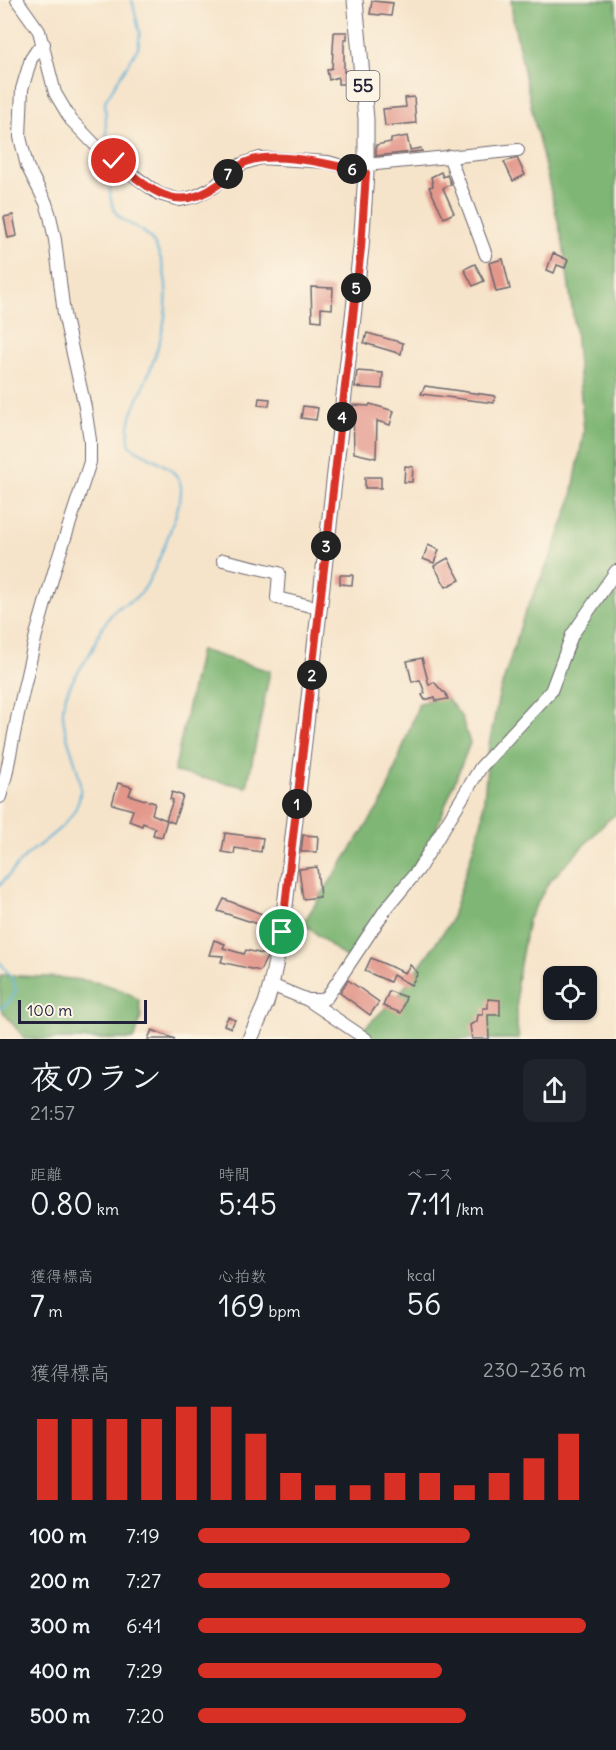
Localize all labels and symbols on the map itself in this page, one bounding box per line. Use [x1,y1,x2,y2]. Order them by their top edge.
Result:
road number: 55 [346,71,380,101]
pin [88,135,139,186]
pin: 6 [337,154,367,184]
pin: 7 [213,159,243,189]
pin: 5 [341,273,371,303]
pin: 4 [327,402,357,432]
pin: 3 [311,531,341,561]
pin: 2 [297,660,327,690]
pin: 1 [282,789,312,819]
pin [256,906,307,957]
scale bar [18,997,147,1025]

